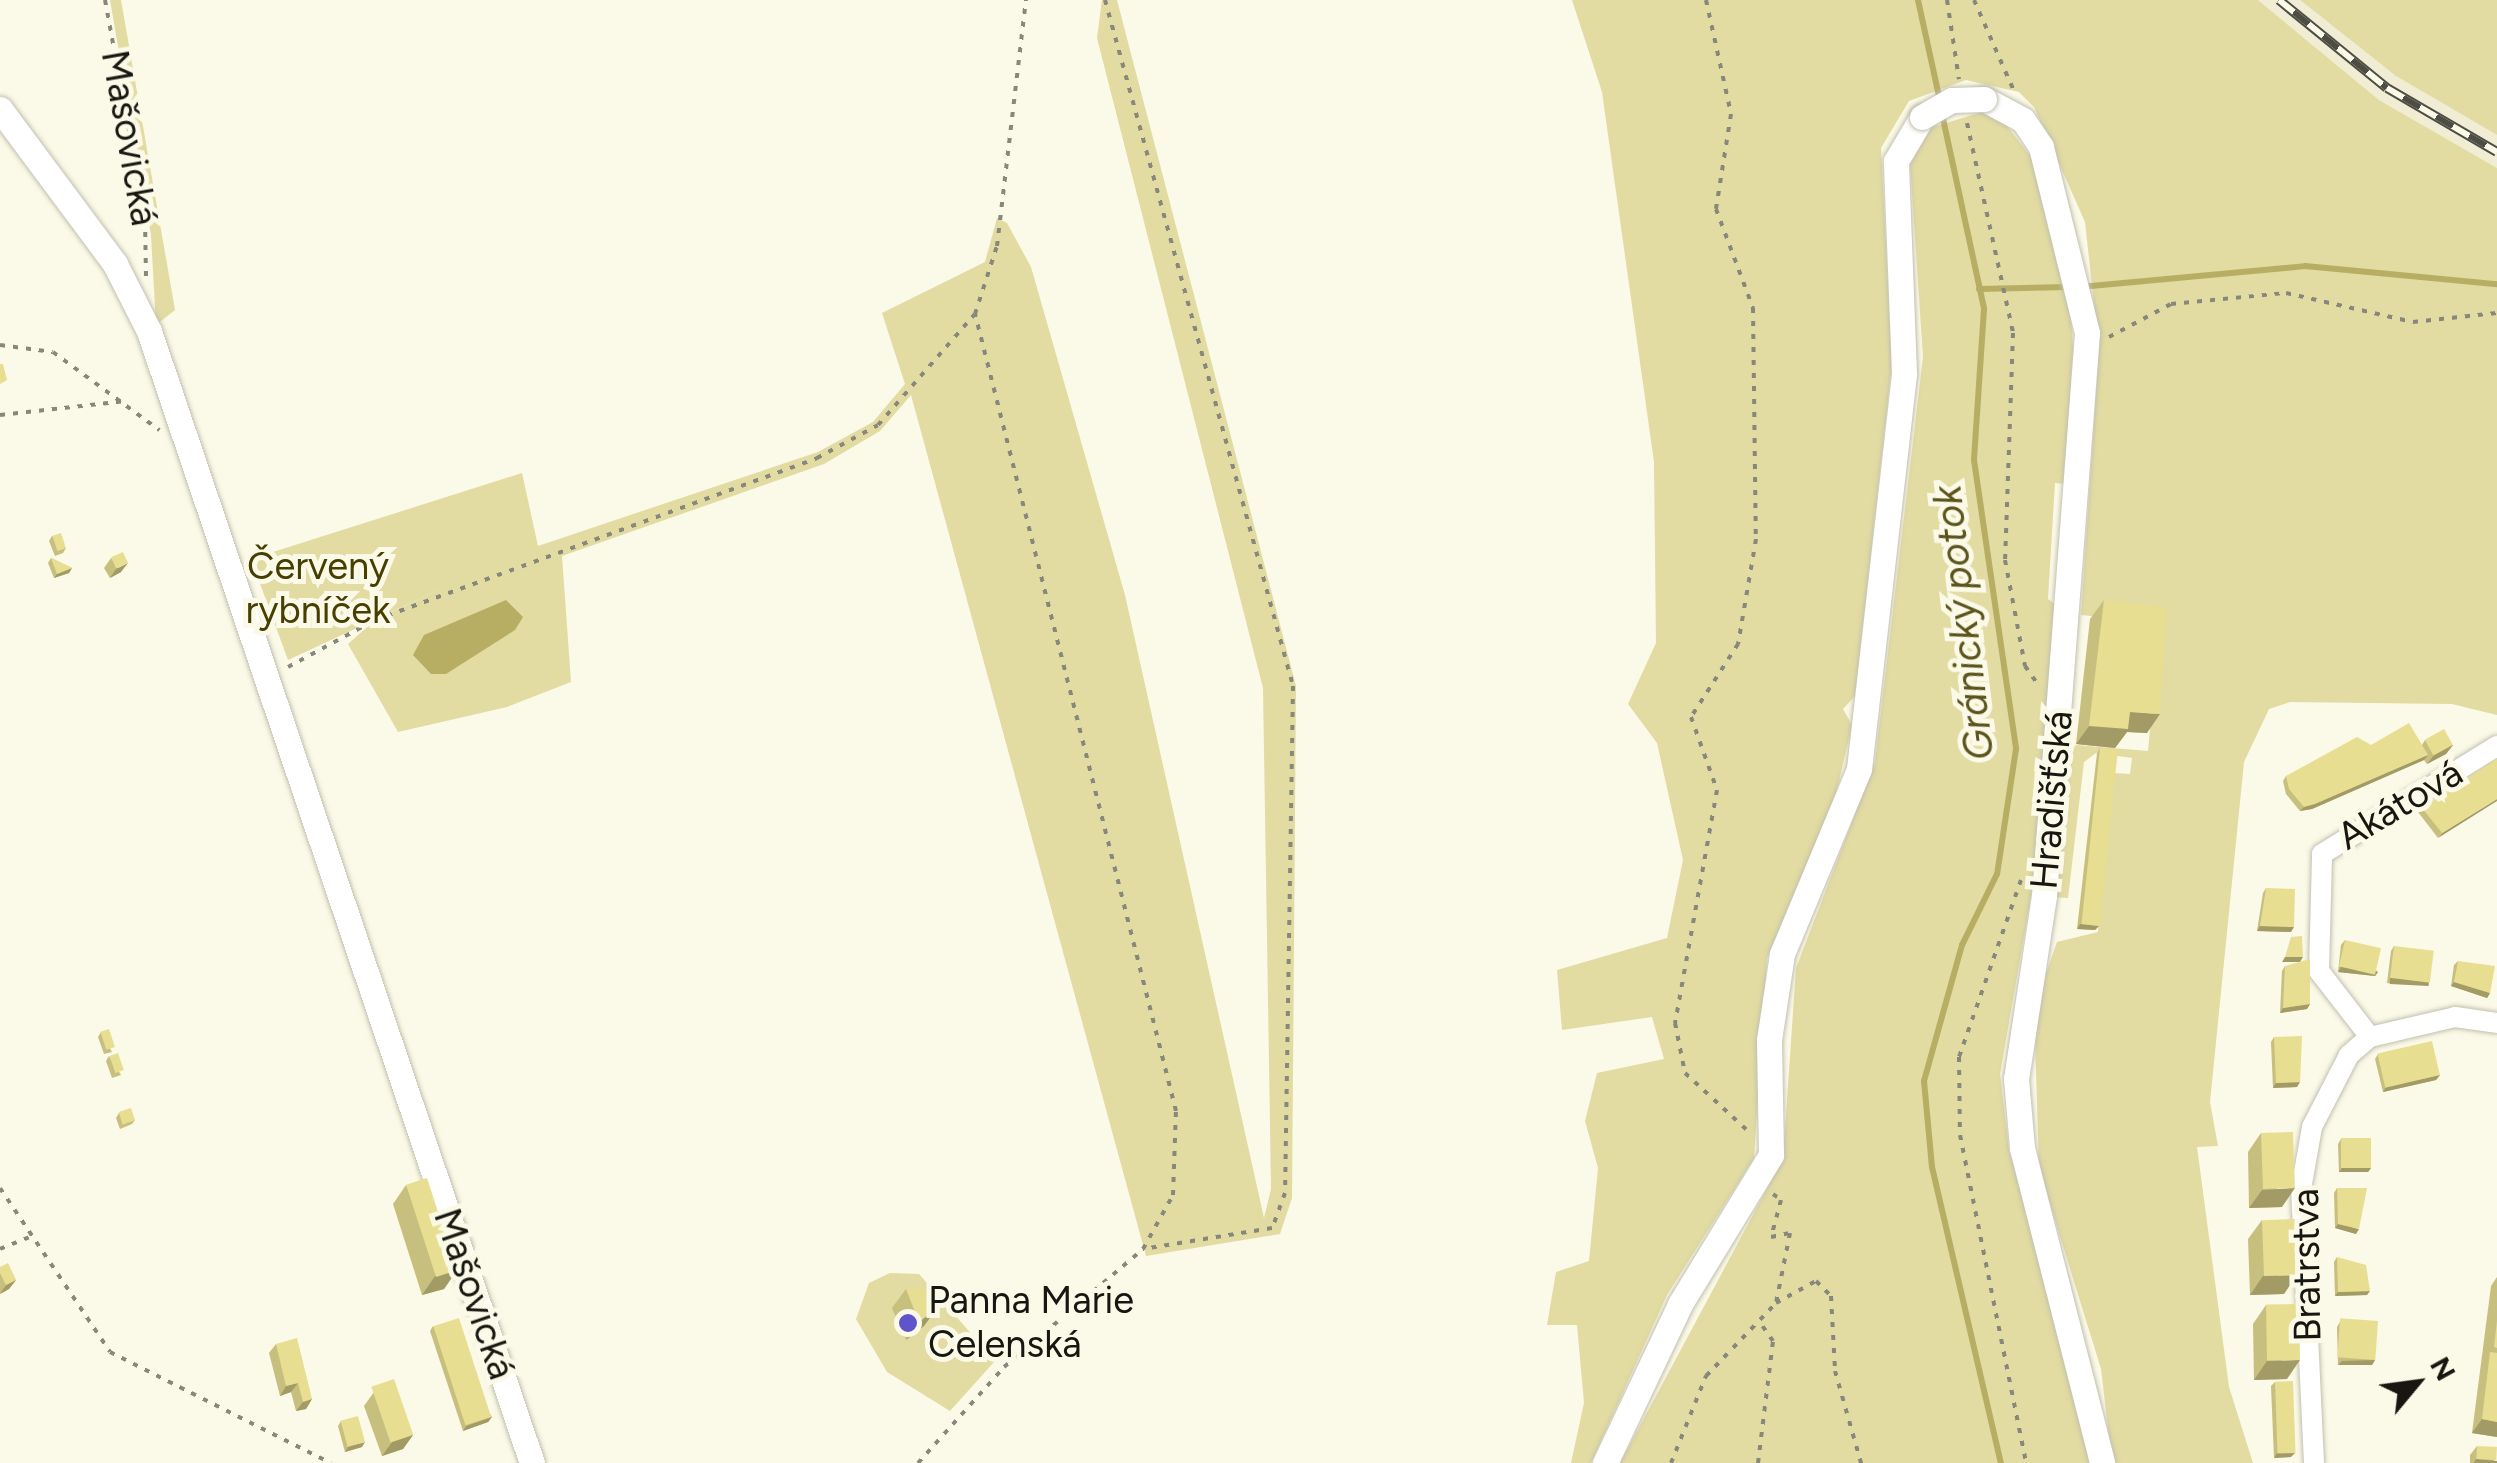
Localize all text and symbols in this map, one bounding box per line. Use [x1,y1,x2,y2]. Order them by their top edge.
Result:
street label: Mašovická [91,47,167,229]
water label: Gránický potok [1922,483,2004,763]
park label: Červený rybníček [246,544,390,634]
street label: Hradišťská [2021,709,2083,891]
street label: Akátová [2329,750,2471,860]
street label: Bratrstva [2283,1188,2331,1342]
street label: Mašovická [424,1203,524,1385]
place label: Panna Marie Celenská [928,1278,1134,1368]
marker: Panna Marie Celenská [897,1312,919,1334]
north arrow [2367,1333,2467,1433]
text: N [2423,1351,2463,1386]

